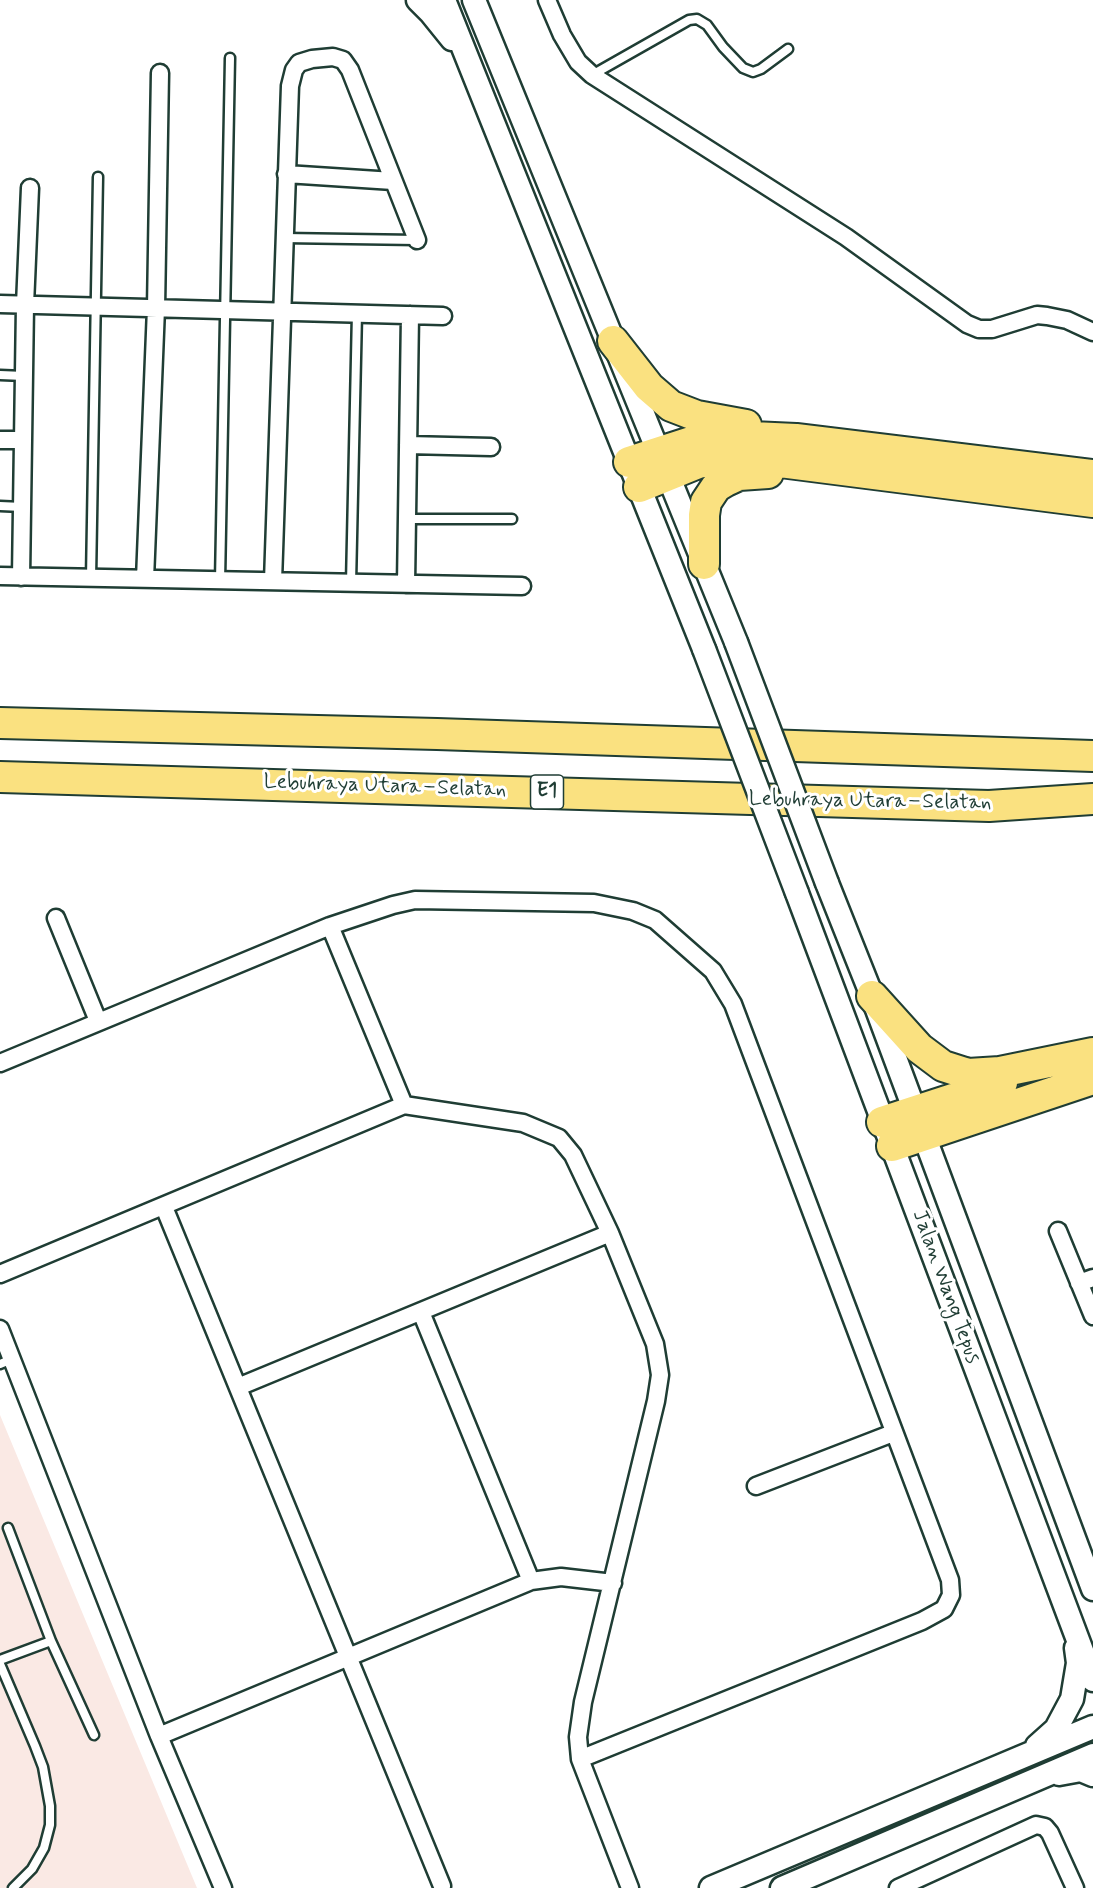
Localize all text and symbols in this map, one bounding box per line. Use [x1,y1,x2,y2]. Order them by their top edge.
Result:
street label: Lebuhraya Utara–Selatan [263,770,507,804]
road number: E1 [530,775,564,809]
street label: Lebuhraya Utara–Selatan [748,787,992,817]
street label: Jalan Wang Tepus [905,1207,985,1367]

